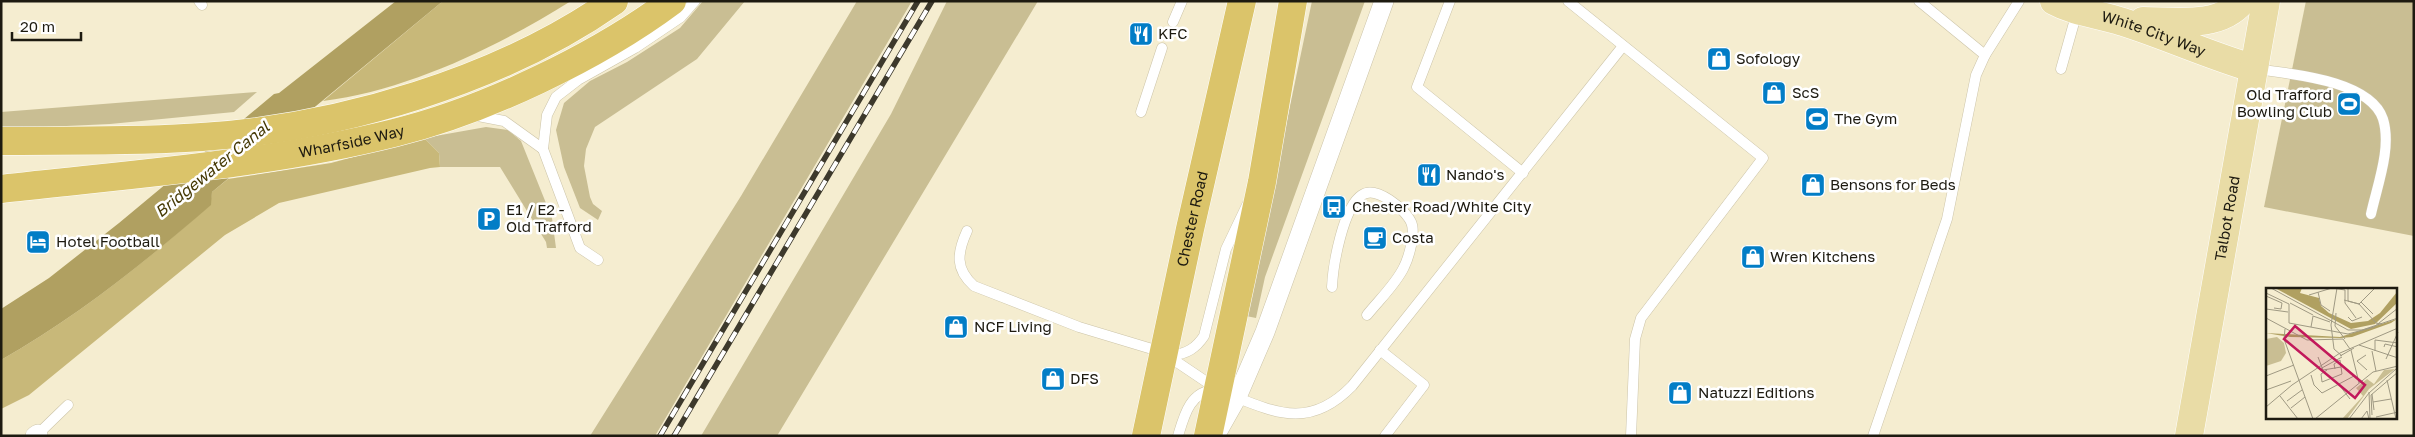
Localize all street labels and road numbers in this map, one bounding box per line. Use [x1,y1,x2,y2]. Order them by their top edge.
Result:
street label: White City Way [2100,6,2209,60]
street label: Wharfside Way [297,121,407,161]
street label: Chester Road [1172,169,1211,268]
street label: Talbot Road [2210,174,2243,262]

